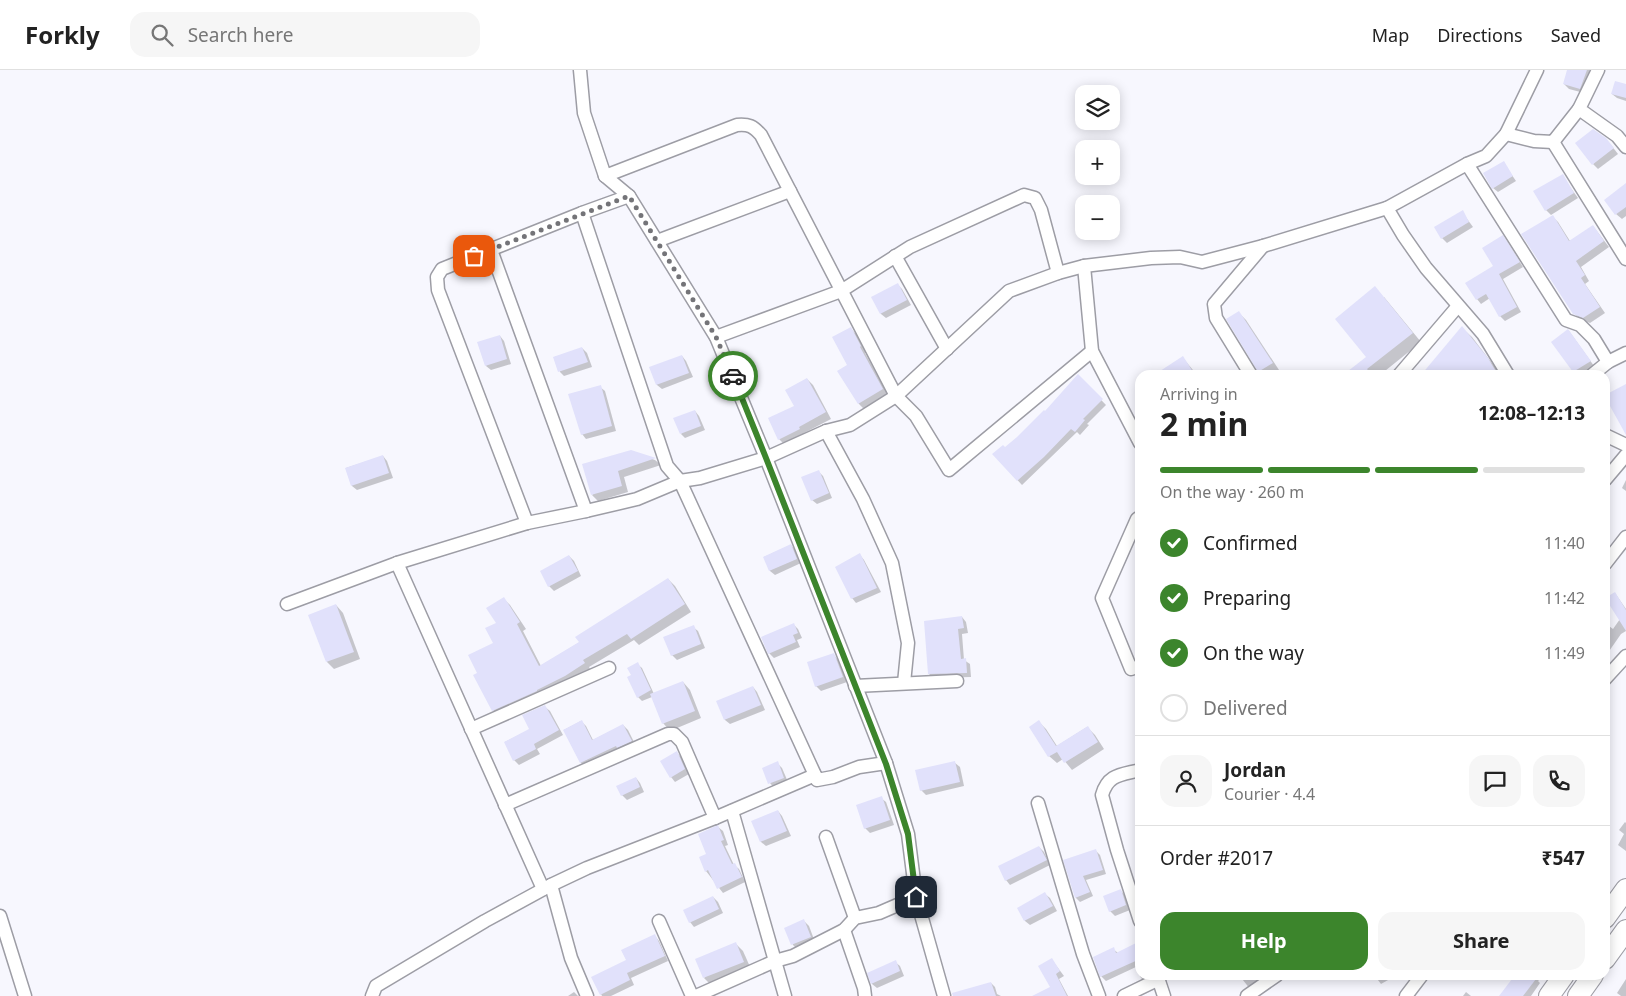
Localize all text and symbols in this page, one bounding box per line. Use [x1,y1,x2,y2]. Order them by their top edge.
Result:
search box [130,12,480,57]
text: Forkly [25,18,100,51]
icon: search [148,21,176,49]
text: Search here [188,22,293,48]
text: Map [1372,23,1409,47]
text: Directions [1437,23,1523,47]
text: Saved [1551,23,1601,47]
map controls [1075,85,1120,240]
button: layers [1075,85,1120,130]
button: + [1075,140,1120,185]
button: − [1075,195,1120,240]
pin [453,235,495,277]
icon: bag [460,242,488,270]
courier [708,351,758,401]
icon: car [719,362,747,390]
text: Arriving in [1160,383,1238,405]
text: 12:08–12:13 [1478,400,1585,426]
text: 2 min [1160,402,1248,445]
text: On the way · 260 m [1160,481,1304,503]
icon: check [1160,529,1188,557]
text: Confirmed [1203,530,1298,556]
text: 11:40 [1544,532,1585,554]
icon: check [1160,584,1188,612]
text: Preparing [1203,585,1291,611]
text: 11:42 [1544,587,1585,609]
icon: check [1160,639,1188,667]
text: On the way [1203,640,1304,666]
text: 11:49 [1544,642,1585,664]
text: Delivered [1203,695,1288,721]
button: person [1160,755,1212,807]
button: chat [1469,755,1521,807]
button: phone [1533,755,1585,807]
text: Jordan [1224,757,1286,783]
text: Courier · 4.4 [1224,783,1315,805]
text: Order #2017 [1160,845,1273,871]
text: ₹547 [1542,845,1585,871]
pin [895,876,937,918]
icon: home [902,883,930,911]
button: Help [1160,912,1368,970]
button: Share [1378,912,1585,970]

